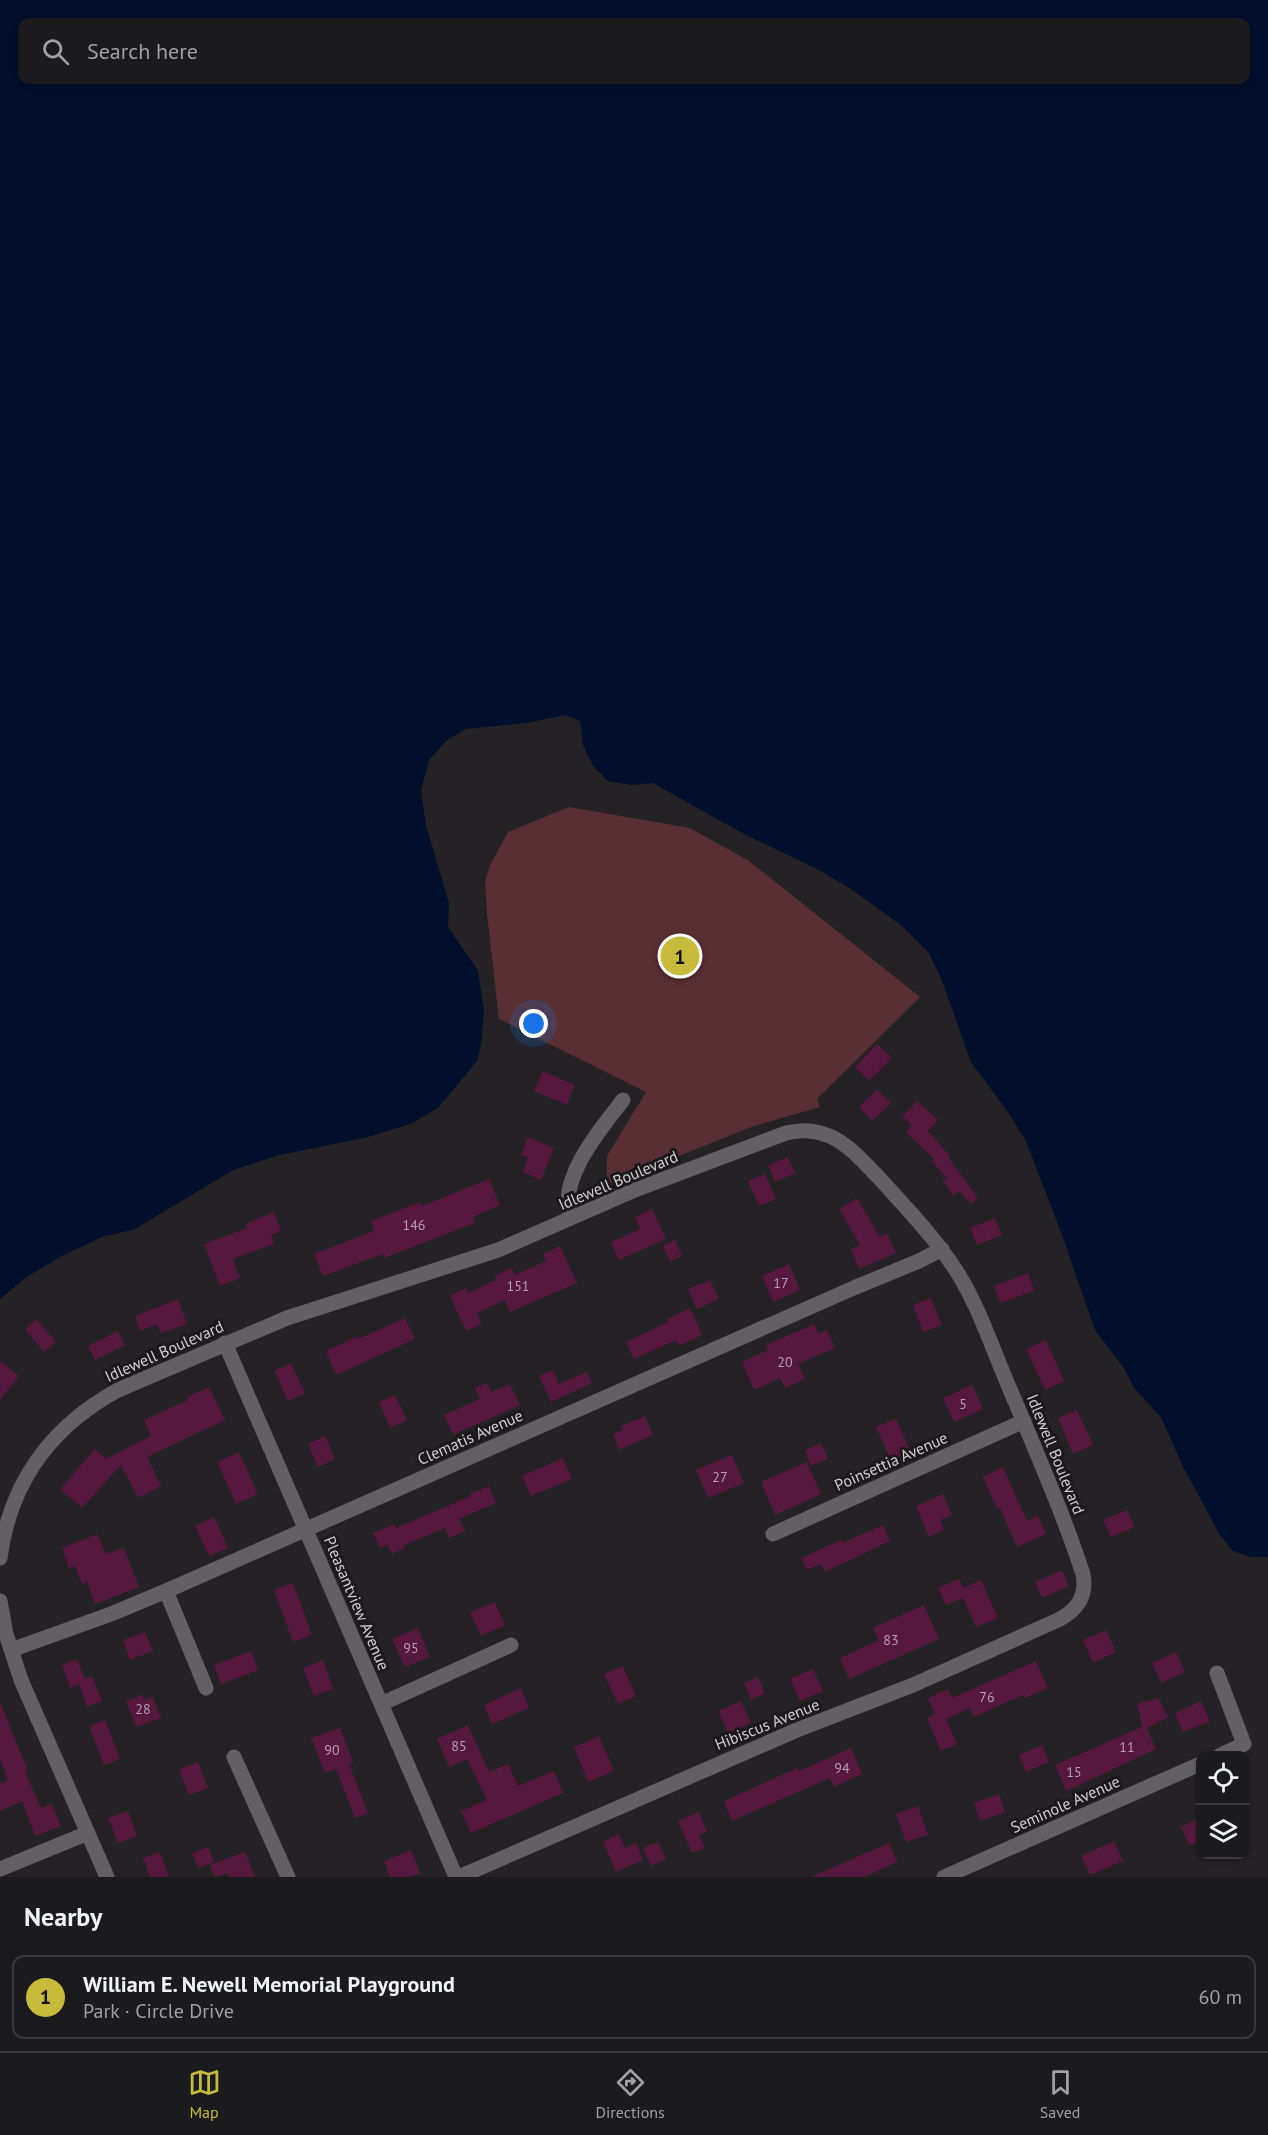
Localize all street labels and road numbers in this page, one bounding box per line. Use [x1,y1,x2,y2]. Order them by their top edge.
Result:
street label: Idlewell Boulevard [555,1146,681,1214]
street label: Idlewell Boulevard [102,1316,226,1386]
street label: Idlewell Boulevard [1023,1391,1089,1517]
street label: Clematis Avenue [414,1405,526,1469]
street label: Poinsettia Avenue [831,1427,951,1495]
street label: Pleasantview Avenue [320,1533,394,1673]
street label: Hibiscus Avenue [712,1694,822,1754]
street label: Seminole Avenue [1007,1771,1123,1837]

